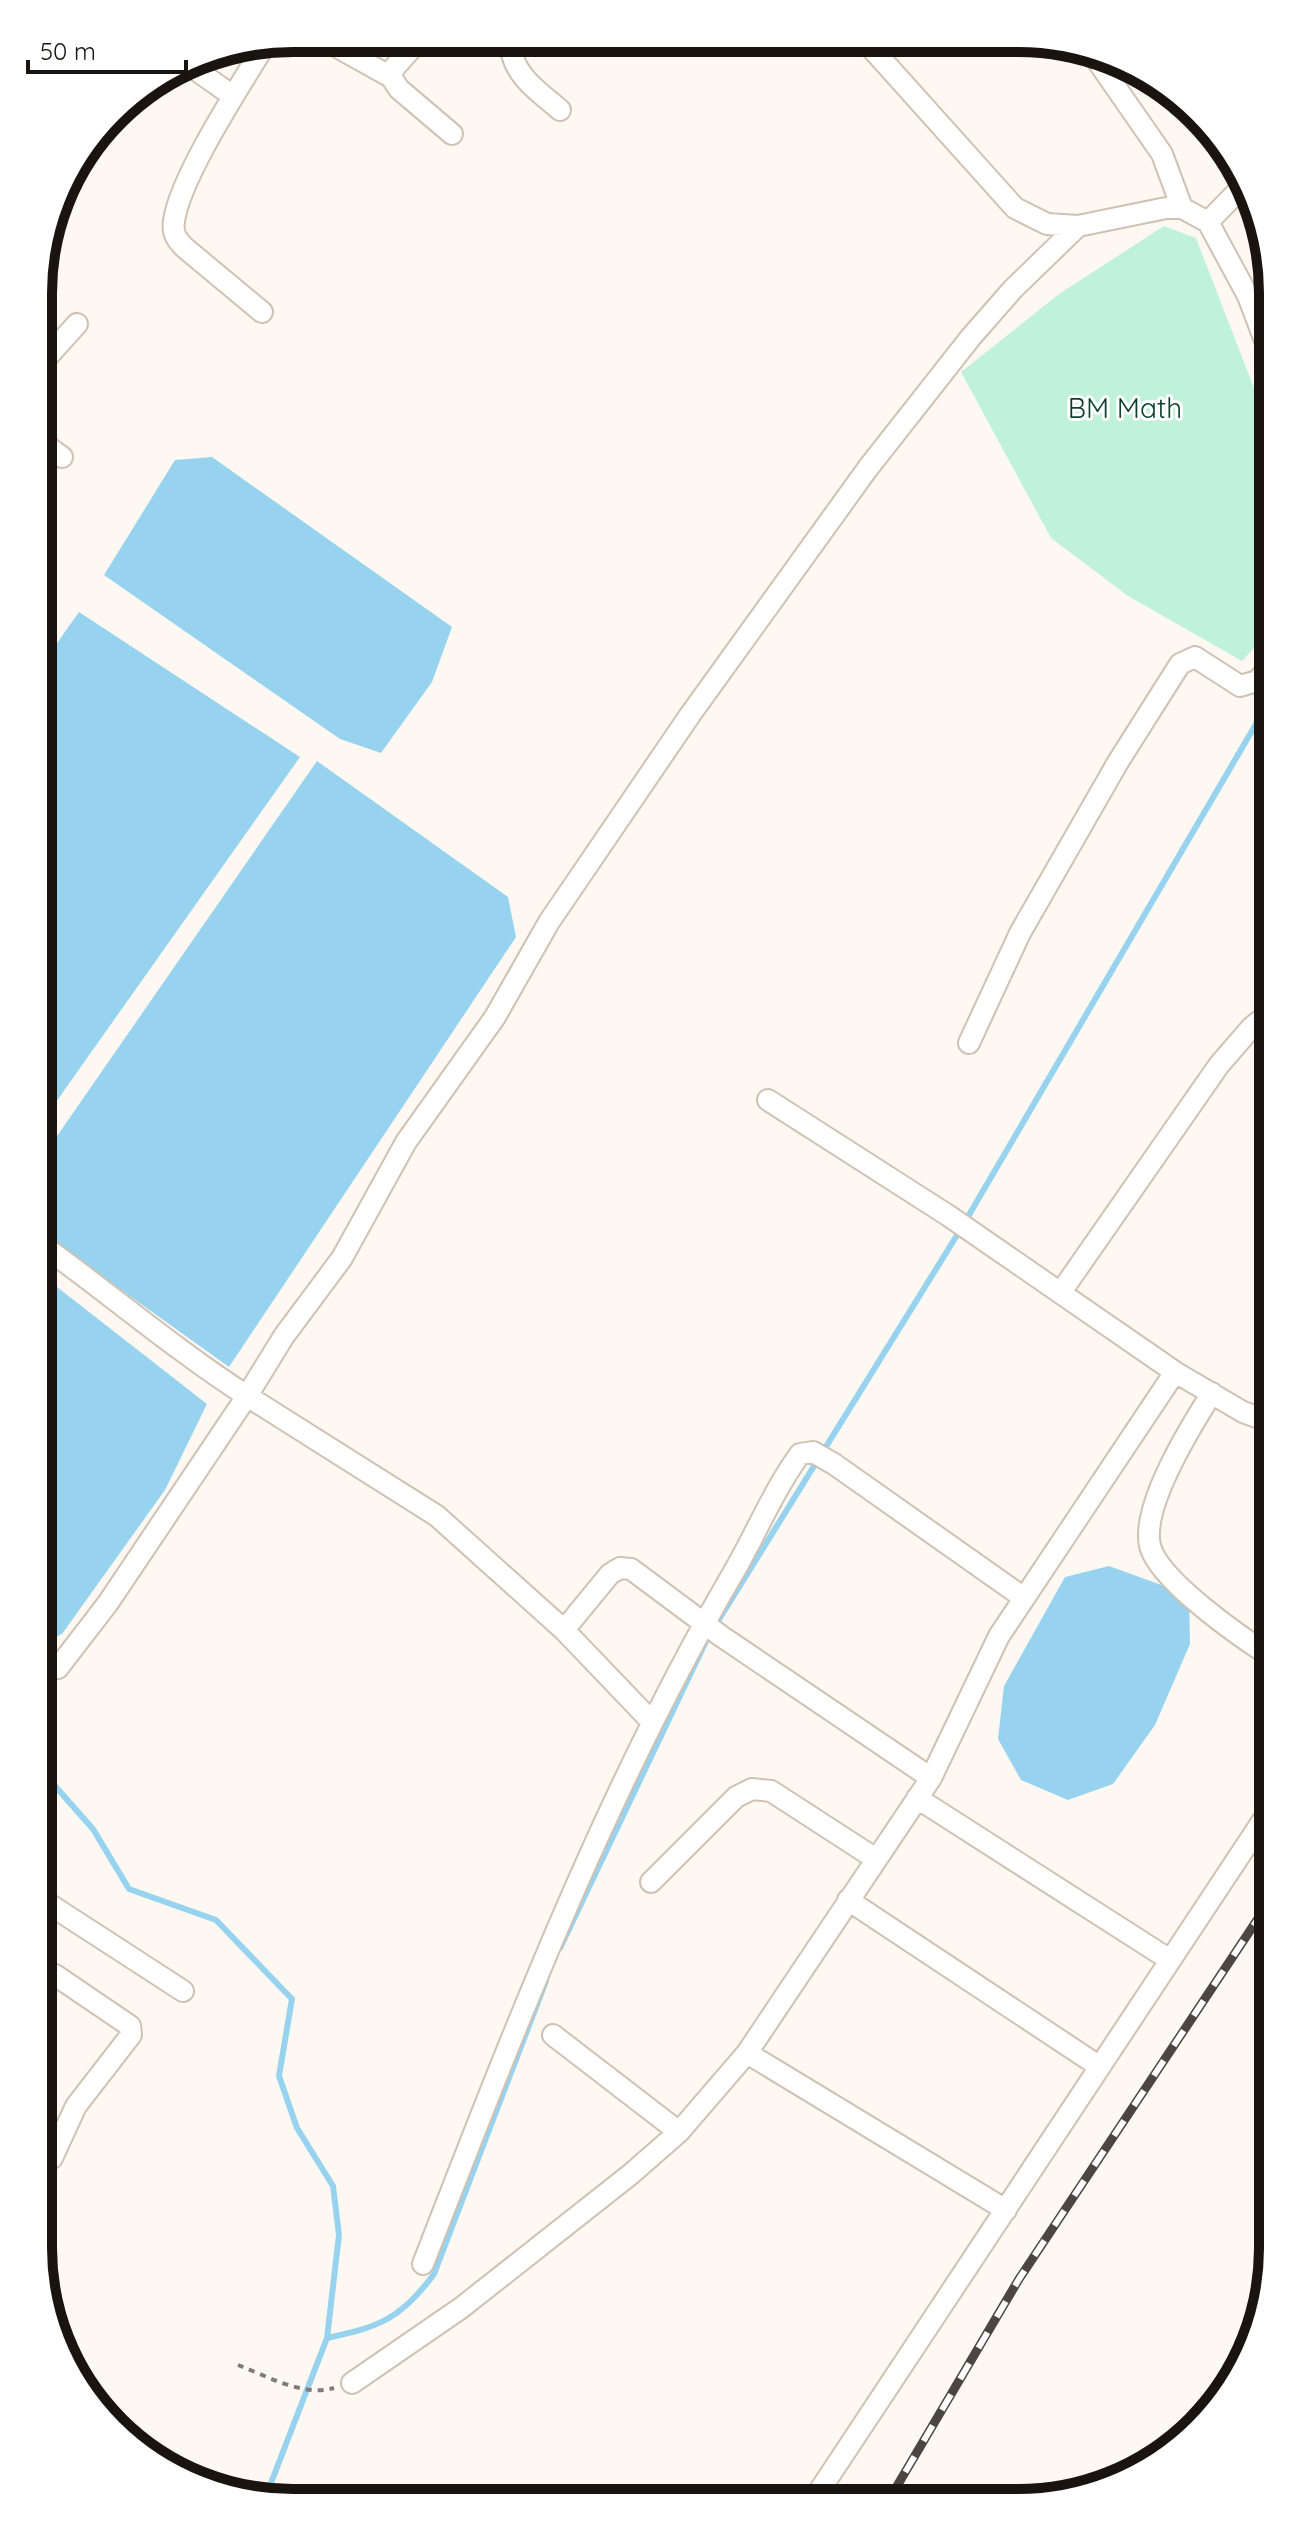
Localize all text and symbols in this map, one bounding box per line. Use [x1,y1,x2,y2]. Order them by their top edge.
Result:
scale bar [28,24,186,74]
text: 50 m [40,36,96,66]
park label: BM Math [1068,390,1182,425]

